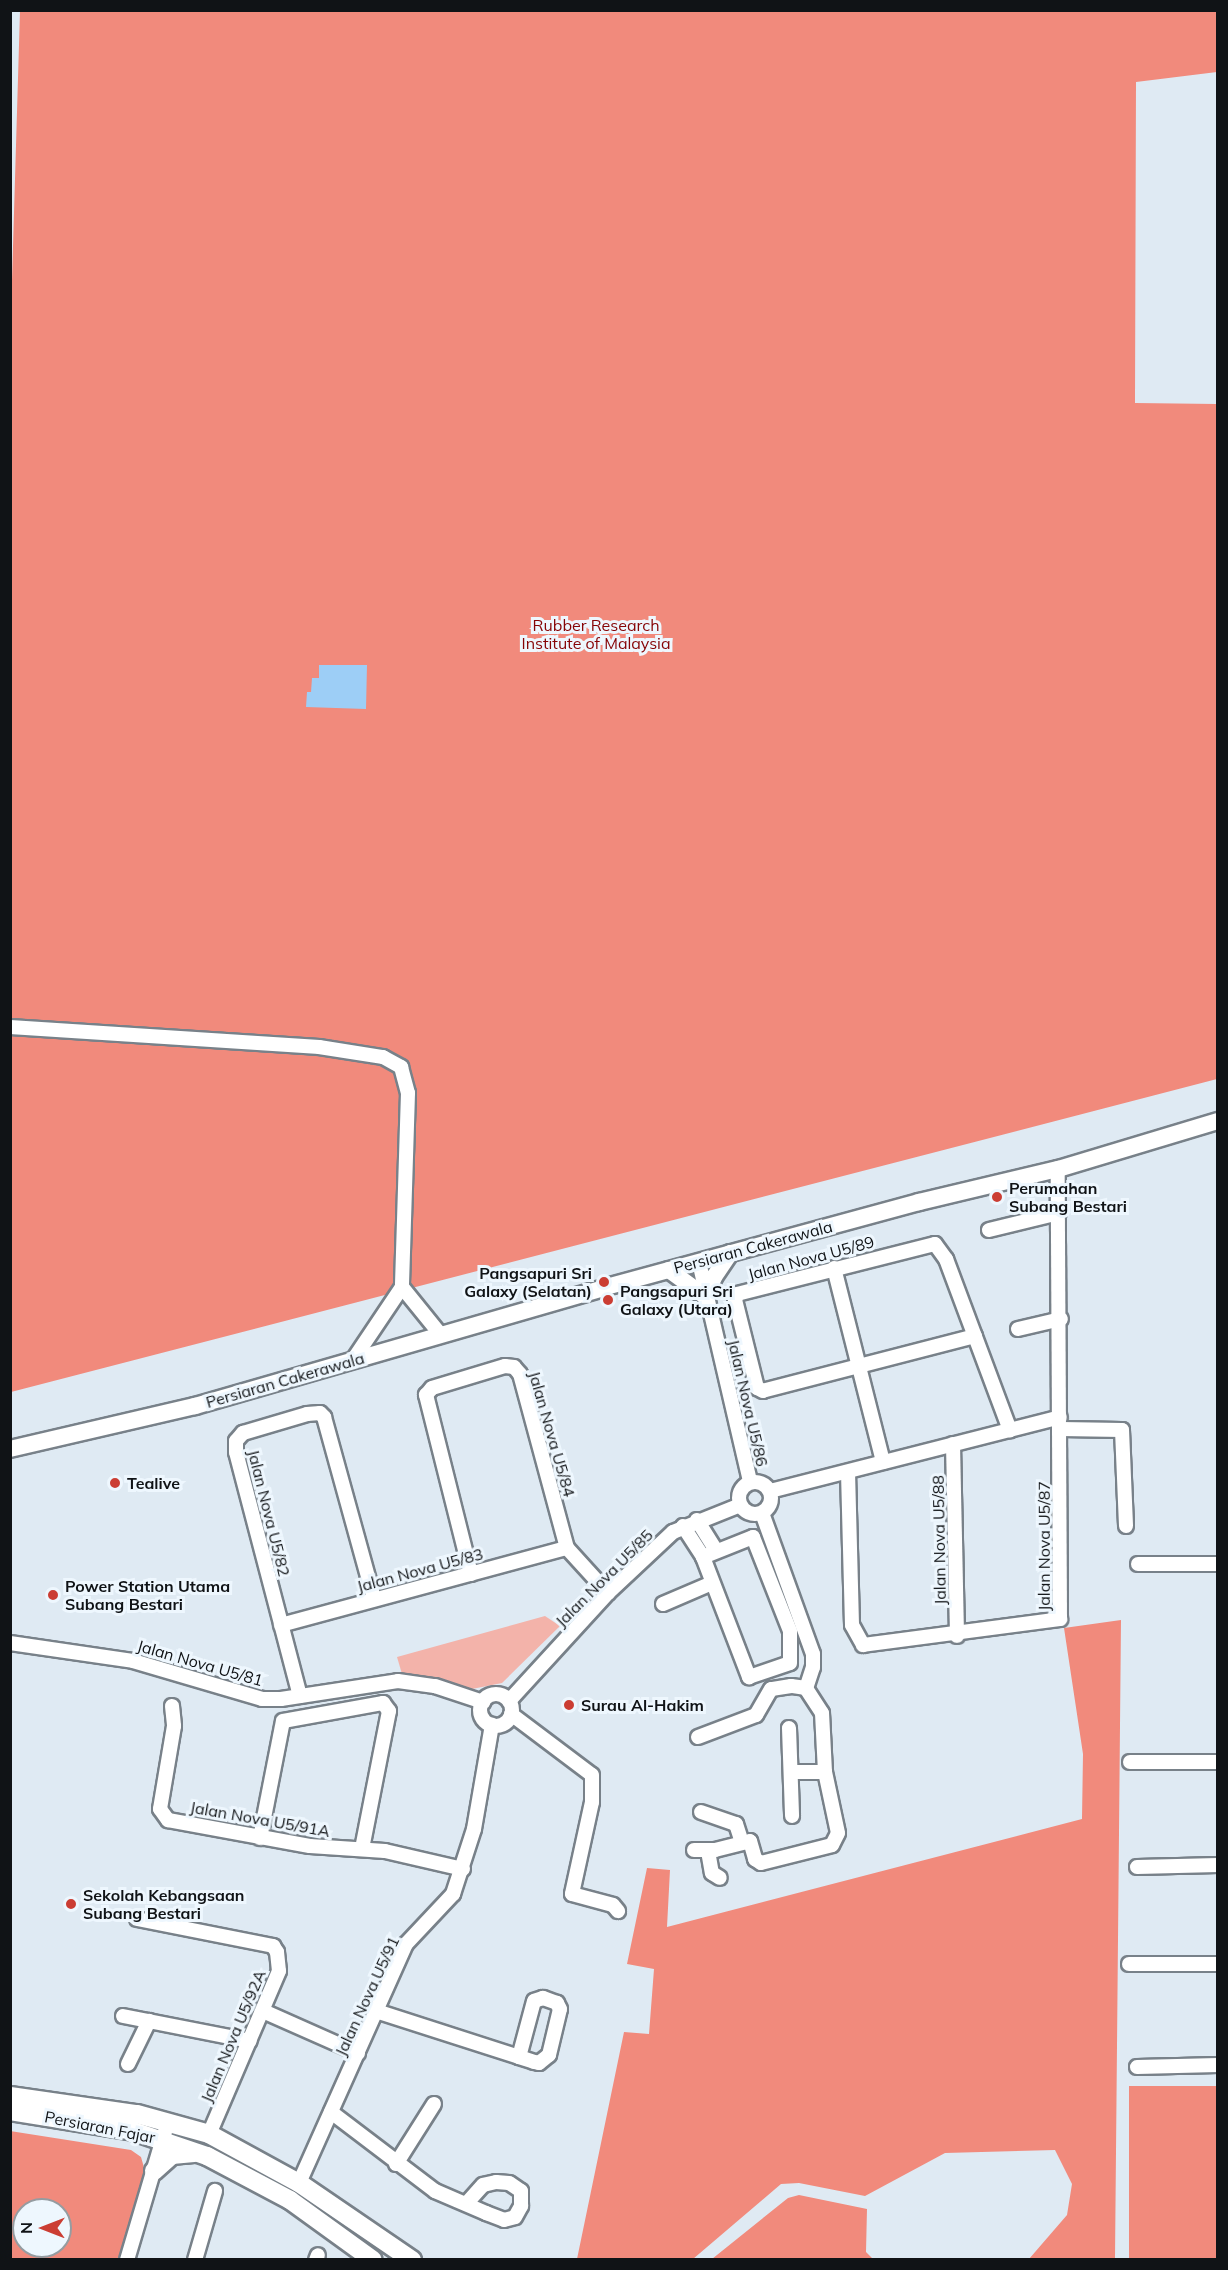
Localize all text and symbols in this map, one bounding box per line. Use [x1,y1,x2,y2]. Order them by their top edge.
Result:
park label: Rubber Research Institute of Malaysia [522,615,670,653]
place label: Perumahan Subang Bestari [1009,1178,1127,1216]
marker: Perumahan Subang Bestari [990,1190,1004,1204]
street label: Persiaran Cakerawala [671,1217,835,1277]
street label: Jalan Nova U5/89 [746,1232,876,1284]
place label: Pangsapuri Sri Galaxy (Selatan) [464,1263,592,1301]
marker: Pangsapuri Sri Galaxy (Selatan) [597,1275,611,1289]
place label: Pangsapuri Sri Galaxy (Utara) [620,1281,733,1319]
marker: Pangsapuri Sri Galaxy (Utara) [601,1293,615,1307]
street label: Jalan Nova U5/86 [724,1338,772,1468]
street label: Persiaran Cakerawala [204,1348,366,1412]
street label: Jalan Nova U5/84 [525,1369,579,1499]
street label: Jalan Nova U5/82 [244,1448,294,1578]
place label: Tealive [127,1473,180,1493]
street label: Jalan Nova U5/88 [928,1475,950,1605]
marker: Tealive [108,1476,122,1490]
street label: Jalan Nova U5/87 [1034,1481,1054,1611]
street label: Jalan Nova U5/85 [551,1525,657,1631]
street label: Jalan Nova U5/83 [355,1544,485,1596]
place label: Power Station Utama Subang Bestari [65,1576,230,1614]
marker: Power Station Utama Subang Bestari [46,1588,60,1602]
street label: Jalan Nova U5/81 [135,1636,265,1690]
place label: Surau Al-Hakim [581,1695,704,1715]
marker: Surau Al-Hakim [562,1698,576,1712]
street label: Jalan Nova U5/91A [189,1797,331,1841]
place label: Sekolah Kebangsaan Subang Bestari [83,1885,245,1923]
marker: Sekolah Kebangsaan Subang Bestari [64,1897,78,1911]
street label: Jalan Nova U5/91 [331,1933,403,2059]
street label: Jalan Nova U5/92A [196,1967,270,2105]
street label: Persiaran Fajar [43,2107,157,2147]
north arrow [12,2198,72,2258]
text: N [16,2222,36,2234]

